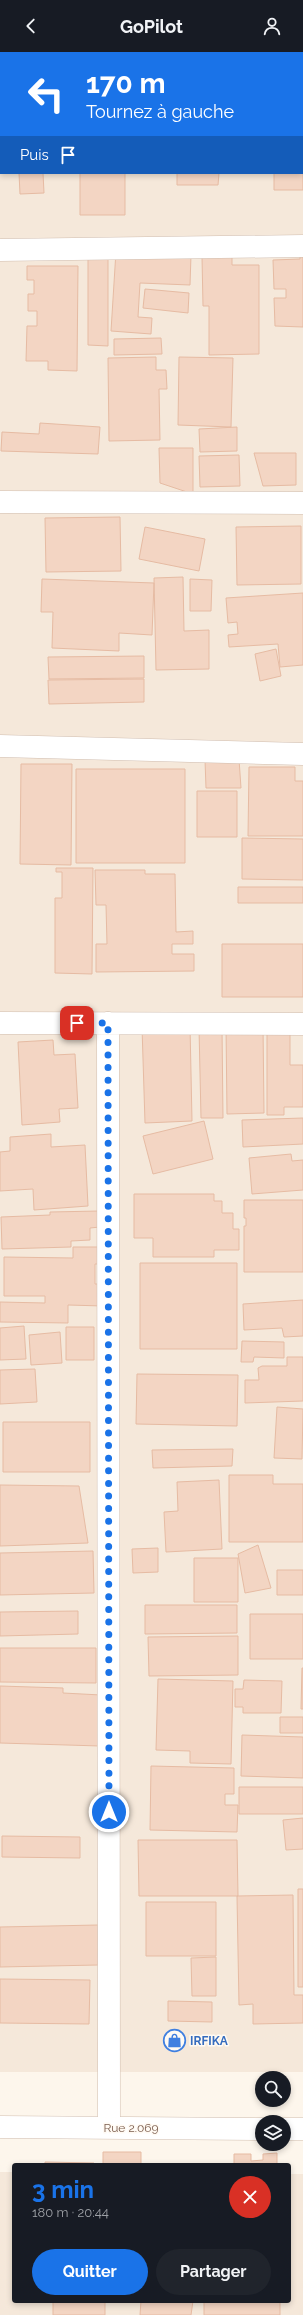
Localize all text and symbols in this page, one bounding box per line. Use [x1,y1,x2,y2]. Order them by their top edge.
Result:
icon: back [20,15,42,37]
icon: person [261,15,283,37]
text: GoPilot [120,16,183,37]
text: 170 m [86,67,166,100]
icon: left [20,68,72,120]
text: Tournez à gauche [86,101,234,122]
icon: arrive [57,144,79,166]
text: Puis [20,146,49,164]
pin [60,1006,94,1040]
icon: arrive [66,1012,88,1034]
position arrow [88,1791,130,1833]
shop icon: IRFIKA [161,2028,187,2054]
place label: IRFIKA [190,2034,229,2048]
map controls [255,2071,291,2151]
button: search [255,2071,291,2107]
button: layers [255,2115,291,2151]
street label: Rue 2.069 [103,2121,159,2135]
text: 3 min [32,2175,94,2204]
button: close [229,2176,271,2218]
text: 180 m · 20:44 [32,2205,109,2220]
button: Quitter [32,2249,148,2295]
button: Partager [156,2249,271,2295]

